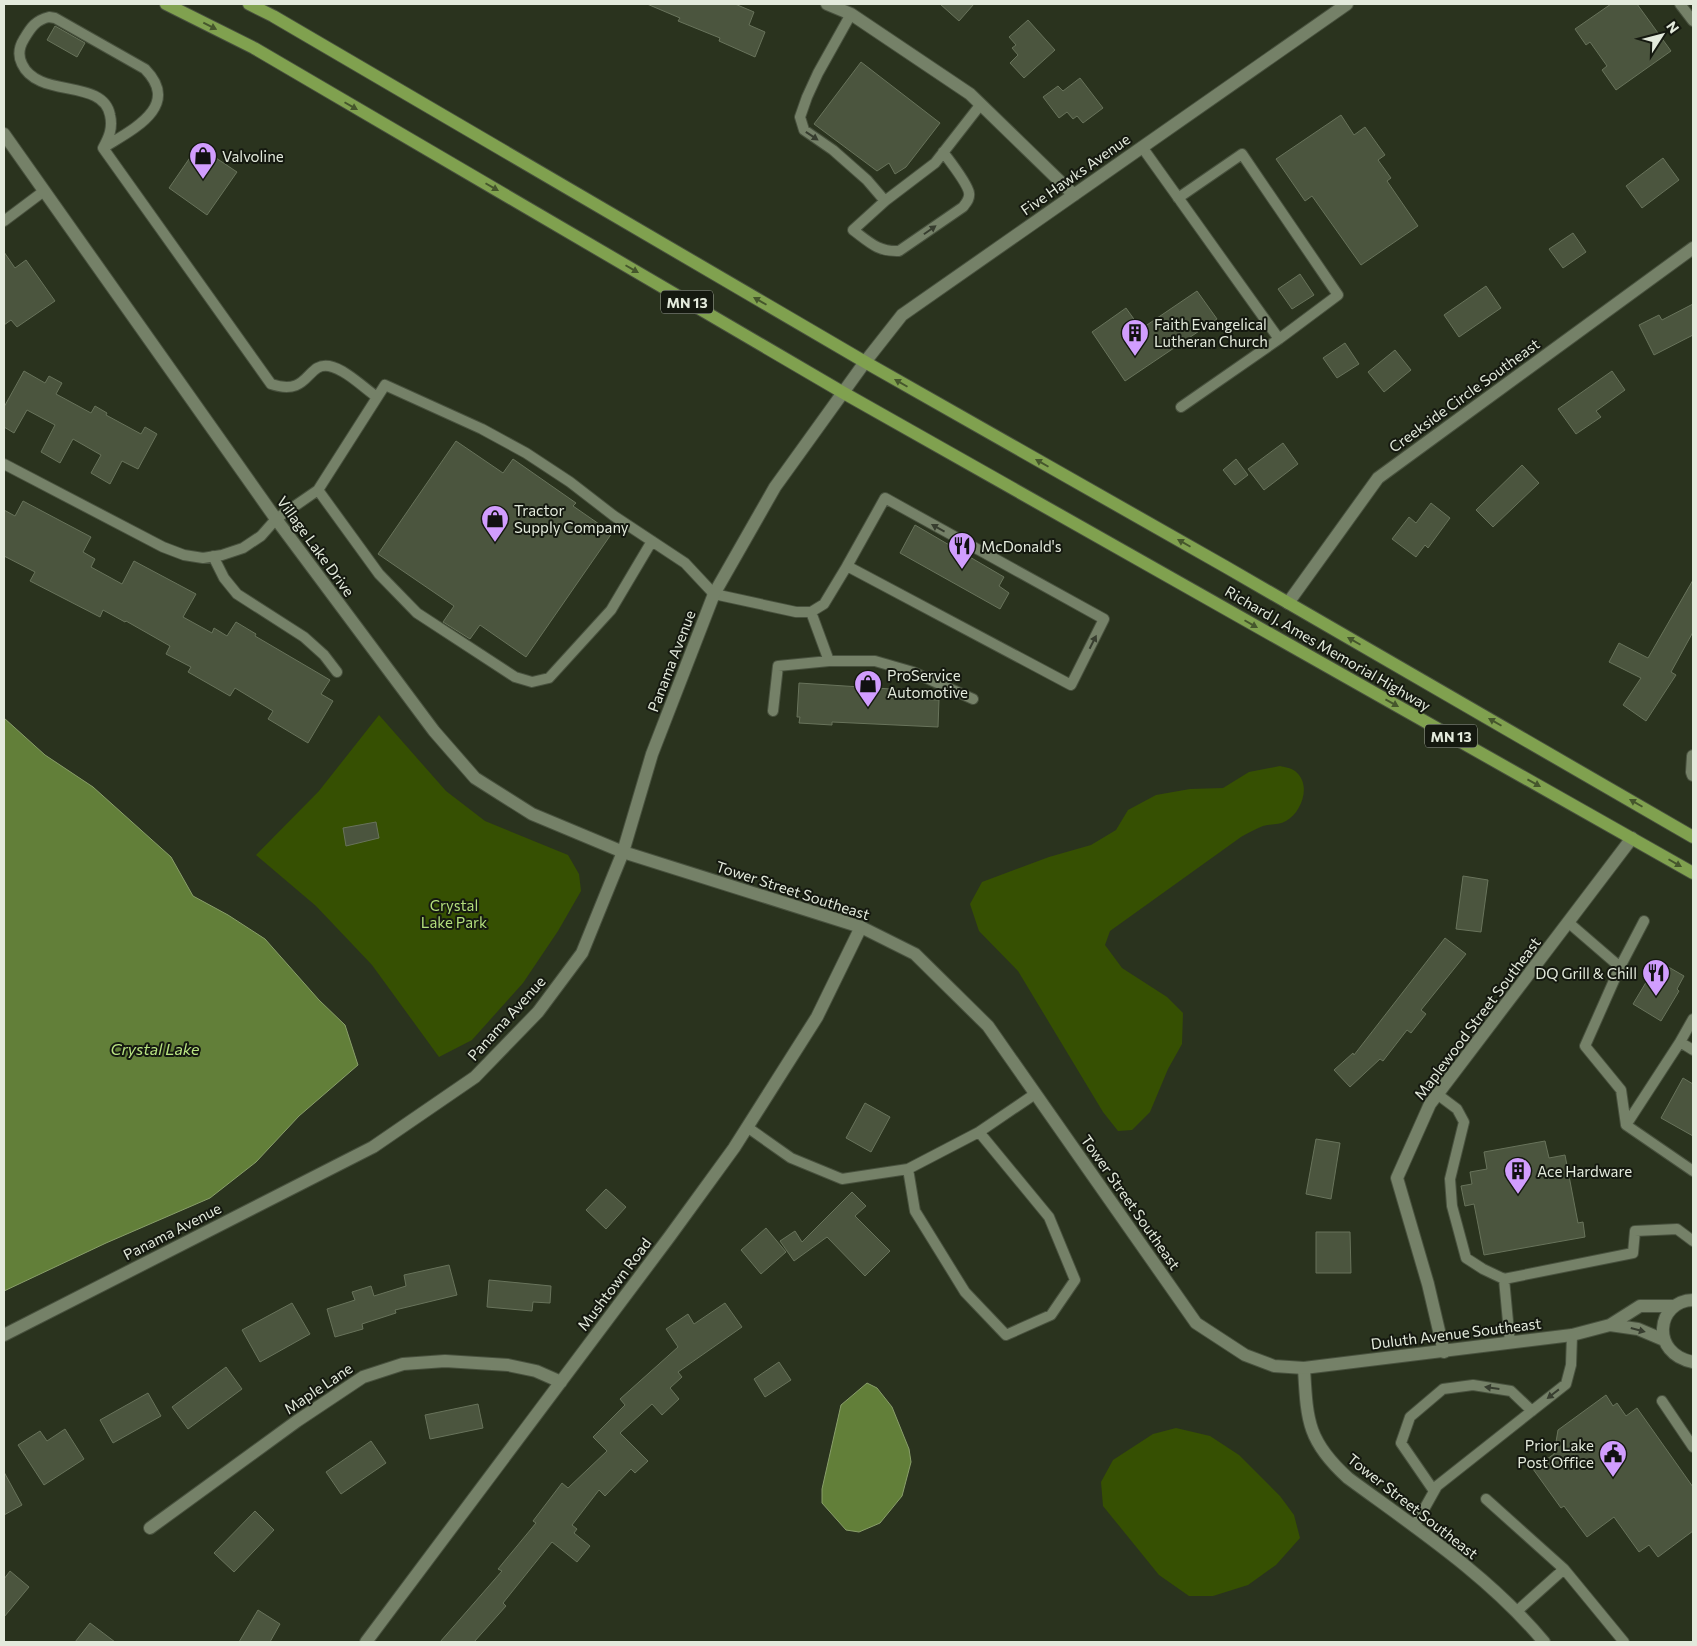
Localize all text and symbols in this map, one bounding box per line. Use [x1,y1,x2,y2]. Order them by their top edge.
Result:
north arrow [1637,10,1687,60]
text: N [1663,18,1683,36]
one-way arrow [202,22,217,30]
one-way arrow [345,101,358,110]
street label: Five Hawks Avenue [1017,129,1133,218]
one-way arrow [805,131,818,141]
shop icon: Valvoline [188,141,218,180]
place label: Valvoline [222,147,284,165]
one-way arrow [485,183,498,192]
one-way arrow [923,225,936,235]
one-way arrow [625,265,638,274]
road number: MN 13 [661,290,713,314]
one-way arrow [754,297,767,306]
place label: Faith Evangelical Lutheran Church [1154,315,1268,350]
building icon: Faith Evangelical Lutheran Church [1120,318,1150,357]
street label: Creekside Circle Southeast [1385,334,1543,456]
one-way arrow [894,378,908,387]
one-way arrow [1035,459,1050,467]
street label: Village Lake Drive [274,492,358,600]
place label: Tractor Supply Company [514,501,629,536]
shop icon: Tractor Supply Company [480,504,510,543]
one-way arrow [932,523,945,532]
restaurant icon: McDonald's [947,531,977,570]
place label: McDonald's [981,537,1062,555]
one-way arrow [1177,539,1190,548]
street label: Richard J. Ames Memorial Highway [1222,582,1434,715]
street label: Panama Avenue [643,608,699,714]
one-way arrow [1244,619,1257,628]
one-way arrow [1089,634,1097,649]
one-way arrow [1348,637,1361,646]
place label: ProService Automotive [887,666,968,701]
shop icon: ProService Automotive [853,669,883,708]
one-way arrow [1386,699,1399,708]
one-way arrow [1489,718,1502,727]
road number: MN 13 [1425,724,1477,748]
one-way arrow [1527,778,1541,787]
one-way arrow [1629,799,1642,808]
street label: Tower Street Southeast [714,857,872,923]
one-way arrow [1669,858,1682,867]
park label: Crystal Lake Park [421,896,487,931]
street label: Maplewood Street Southeast [1410,933,1544,1103]
restaurant icon: DQ Grill & Chill [1641,958,1671,997]
place label: DQ Grill & Chill [1535,964,1637,982]
street label: Panama Avenue [463,972,549,1064]
water label: Crystal Lake [110,1039,200,1058]
street label: Tower Street Southeast [1078,1131,1184,1273]
building icon: Ace Hardware [1503,1156,1533,1195]
place label: Ace Hardware [1537,1162,1632,1180]
street label: Panama Avenue [120,1199,224,1263]
street label: Mushtown Road [573,1234,655,1334]
street label: Duluth Avenue Southeast [1370,1314,1542,1352]
one-way arrow [1630,1326,1645,1334]
street label: Maple Lane [280,1359,356,1417]
one-way arrow [1483,1384,1499,1392]
one-way arrow [1547,1389,1560,1400]
place label: Prior Lake Post Office [1517,1436,1594,1471]
public building icon: Prior Lake Post Office [1598,1439,1628,1478]
street label: Tower Street Southeast [1344,1449,1482,1563]

